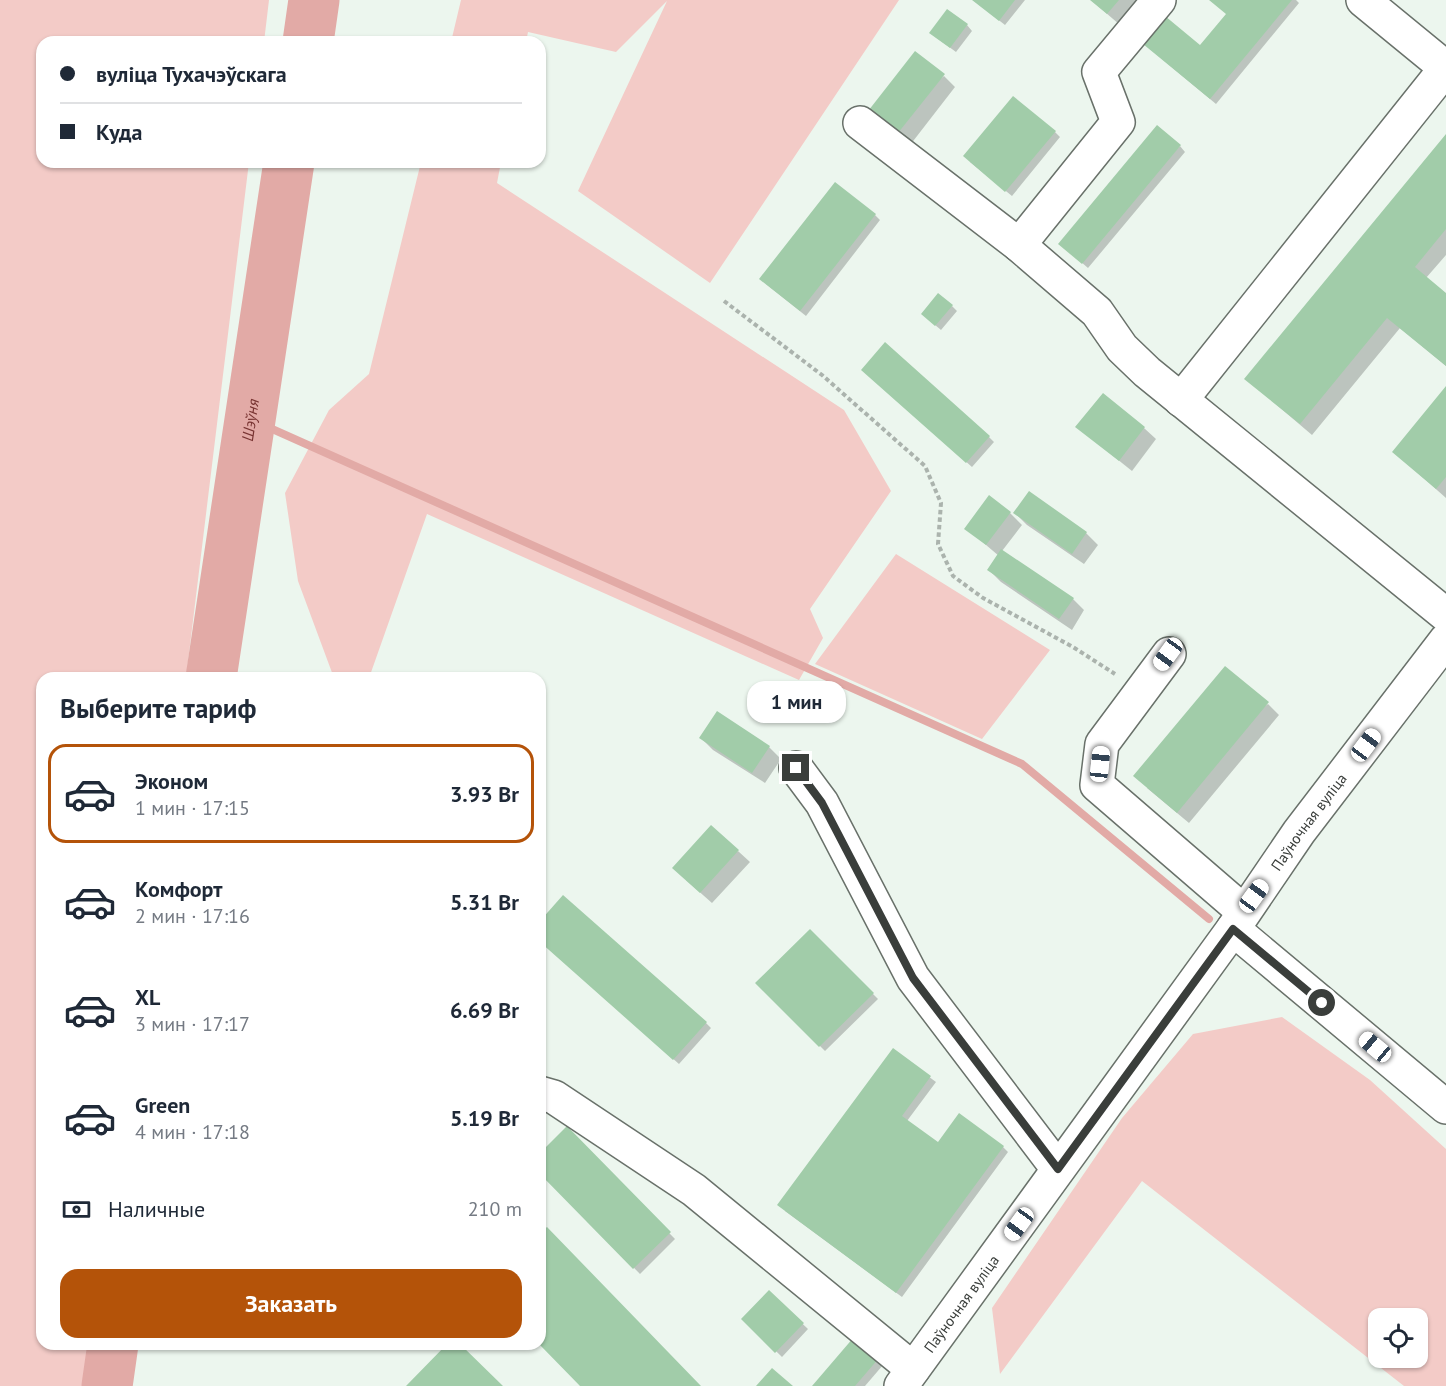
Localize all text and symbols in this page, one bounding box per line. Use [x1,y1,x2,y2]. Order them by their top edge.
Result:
text: вуліца Тухачэўскага [96,60,287,88]
text: Куда [96,118,143,146]
water label: Шэўня [237,397,263,443]
car [1150,634,1186,674]
callout: 1 мин [746,681,846,723]
text: 1 мин [771,689,822,715]
text: Выберите тариф [60,691,256,725]
car [1348,725,1384,765]
car [1089,745,1111,783]
route end [782,754,809,781]
icon: car [63,767,117,821]
text: Эконом [135,767,208,795]
street label: Паўночная вуліца [1266,769,1350,874]
text: 3.93 Br [450,780,519,808]
text: 1 мин · 17:15 [135,795,250,821]
icon: car [63,875,117,929]
text: Комфорт [135,875,223,903]
car [1236,876,1272,916]
text: 5.31 Br [450,888,519,916]
text: 2 мин · 17:16 [135,903,250,929]
icon: car [63,983,117,1037]
text: XL [135,983,160,1011]
route start [1308,989,1335,1016]
text: 6.69 Br [450,996,519,1024]
text: 3 мин · 17:17 [135,1011,250,1037]
car [1355,1029,1395,1065]
icon: car [63,1091,117,1145]
text: Green [135,1091,190,1119]
text: 5.19 Br [450,1104,519,1132]
text: 4 мин · 17:18 [135,1119,250,1145]
icon: cash [60,1193,93,1226]
text: Наличные [108,1195,205,1223]
text: 210 m [468,1196,522,1222]
car [1001,1204,1037,1244]
street label: Паўночная вуліца [919,1251,1003,1356]
button: Заказать [60,1269,522,1338]
map controls [1368,1308,1428,1368]
button: locate [1368,1308,1428,1368]

